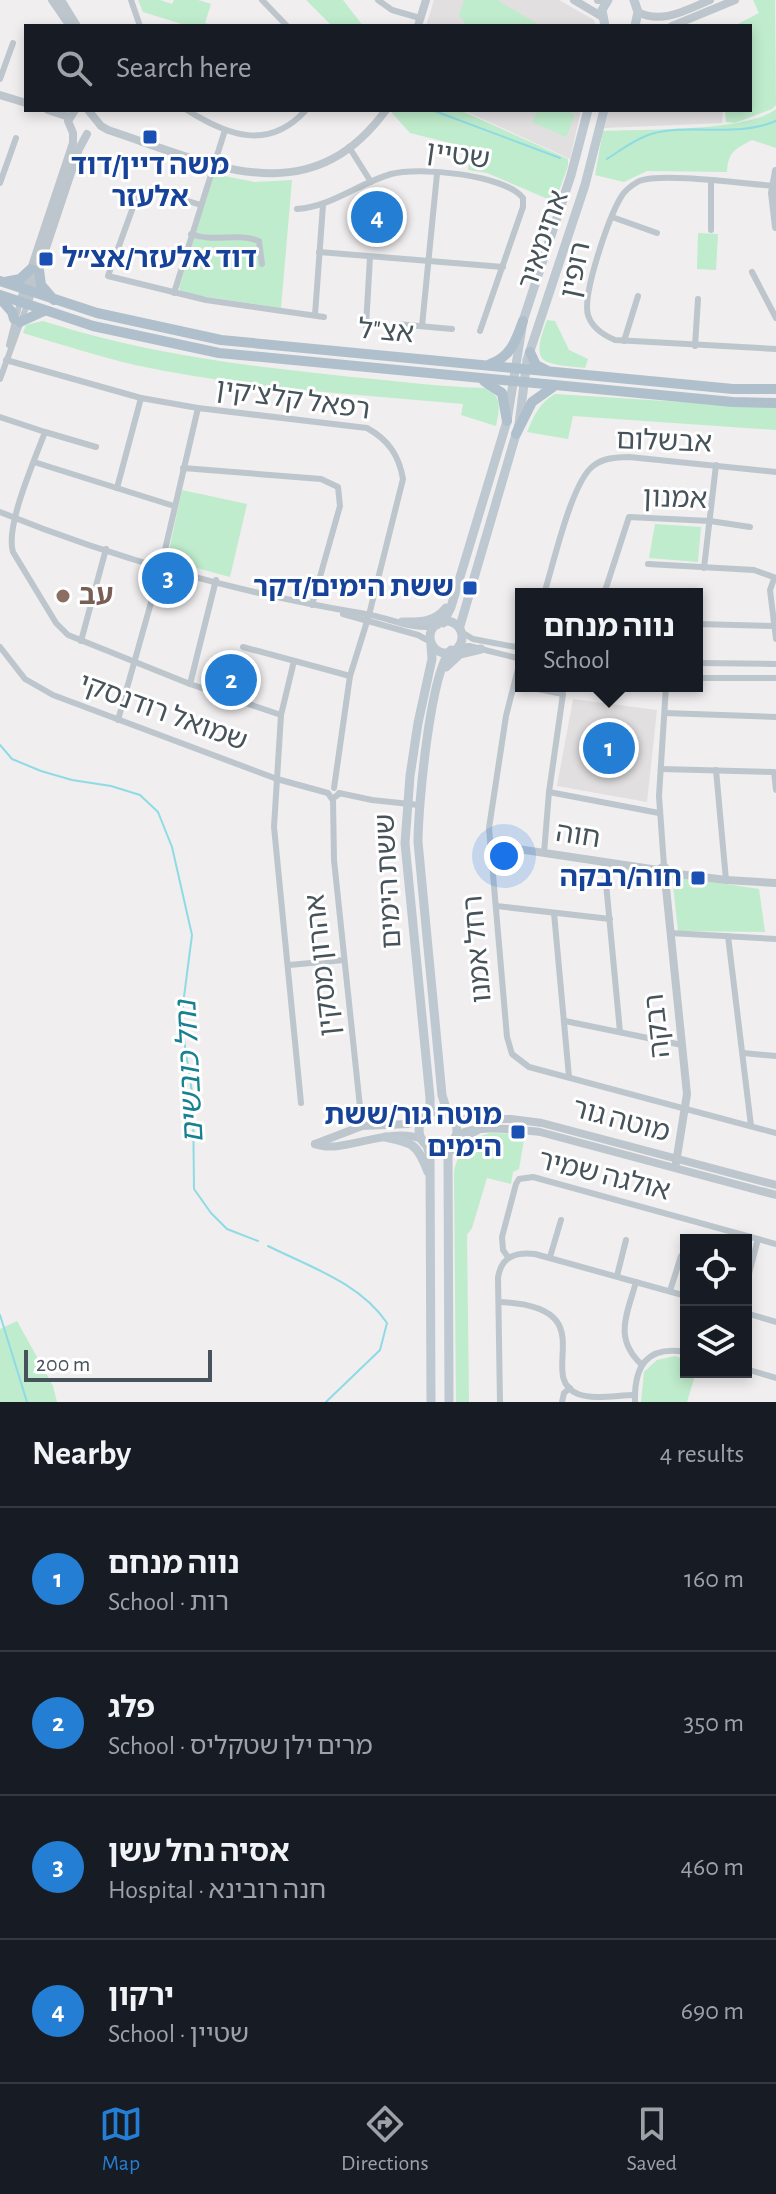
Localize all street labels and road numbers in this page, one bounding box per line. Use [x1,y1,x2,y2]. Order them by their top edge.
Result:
street label: שטיין [424,138,492,174]
street label: אחימאיר [514,187,574,293]
street label: רופין [556,239,596,301]
street label: אצ"ל [357,316,415,348]
street label: רפאל קלצ'קין [214,375,372,425]
street label: אבשלום [616,426,712,458]
street label: אמנון [642,484,708,514]
street label: שמואל רודנסקי [75,670,251,756]
street label: ששת הימים [371,813,407,949]
street label: חוה [554,819,602,853]
street label: אהרון מסקין [302,892,344,1038]
street label: רחל אמנו [459,894,497,1004]
street label: רבקה [641,992,675,1060]
street label: מוטה גור [569,1095,673,1147]
street label: אולגה שמיר [535,1146,673,1206]

